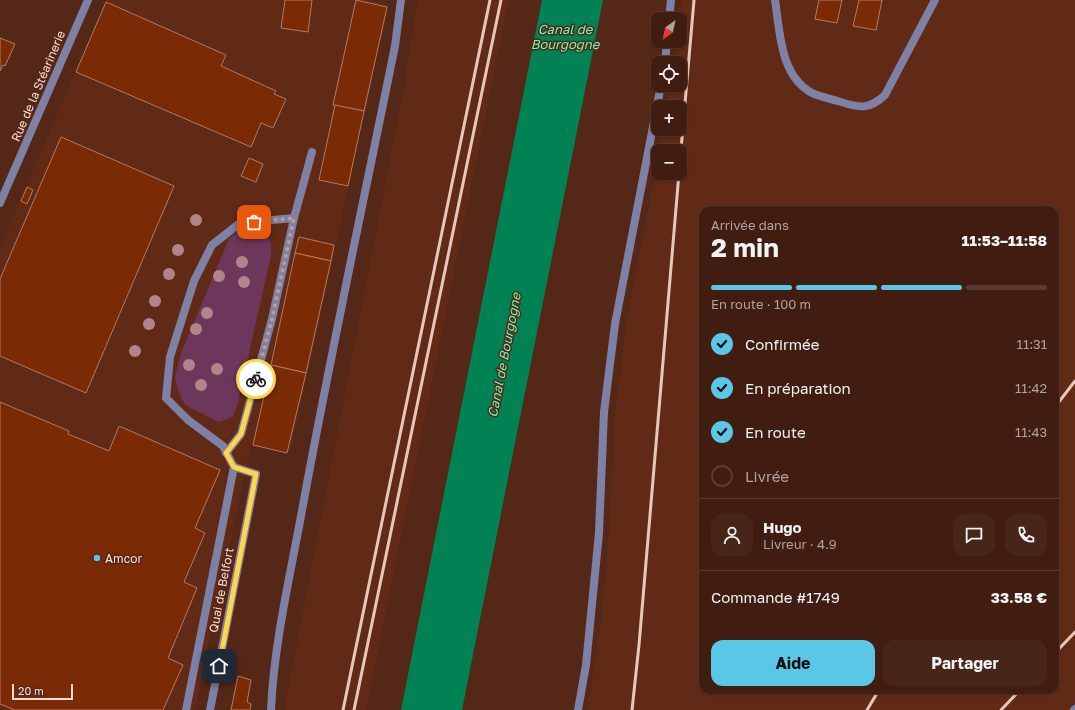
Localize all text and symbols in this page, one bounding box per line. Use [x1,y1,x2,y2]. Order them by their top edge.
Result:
north arrow [651,12,687,48]
map controls [651,12,687,180]
water label: Canal de Bourgogne [531,21,601,52]
street label: Rue de la Stéarinerie [8,28,68,144]
button: locate [651,56,687,92]
button: + [651,100,687,136]
button: − [651,144,687,180]
pin [237,205,271,239]
icon: bag [243,211,265,233]
text: Arrivée dans [711,217,789,233]
text: 11:53–11:58 [961,231,1047,249]
text: 2 min [711,232,779,263]
water label: Canal de Bourgogne [484,290,524,419]
text: En route · 100 m [711,296,811,312]
icon: check [711,333,733,355]
text: Confirmée [745,335,819,353]
text: 11:31 [1017,336,1047,352]
courier [236,359,276,399]
icon: bike [245,368,267,390]
icon: check [711,377,733,399]
text: En préparation [745,379,851,397]
text: 11:42 [1015,380,1047,396]
icon: check [711,421,733,443]
text: En route [745,423,806,441]
text: 11:43 [1015,424,1047,440]
text: Livrée [745,467,789,485]
button: person [711,514,753,556]
button: chat [953,514,995,556]
button: phone [1005,514,1047,556]
text: Hugo [763,518,802,536]
text: Livreur · 4.9 [763,536,837,552]
street label: Quai de Belfort [205,546,237,634]
place label: Amcor [105,551,142,566]
marker: Amcor [92,553,102,563]
text: Commande #1749 [711,588,840,606]
text: 33.58 € [991,588,1047,606]
button: Aide [711,640,875,686]
button: Partager [883,640,1047,686]
pin [202,649,236,683]
icon: home [208,655,230,677]
scale bar [12,682,73,701]
text: 20 m [18,684,44,697]

